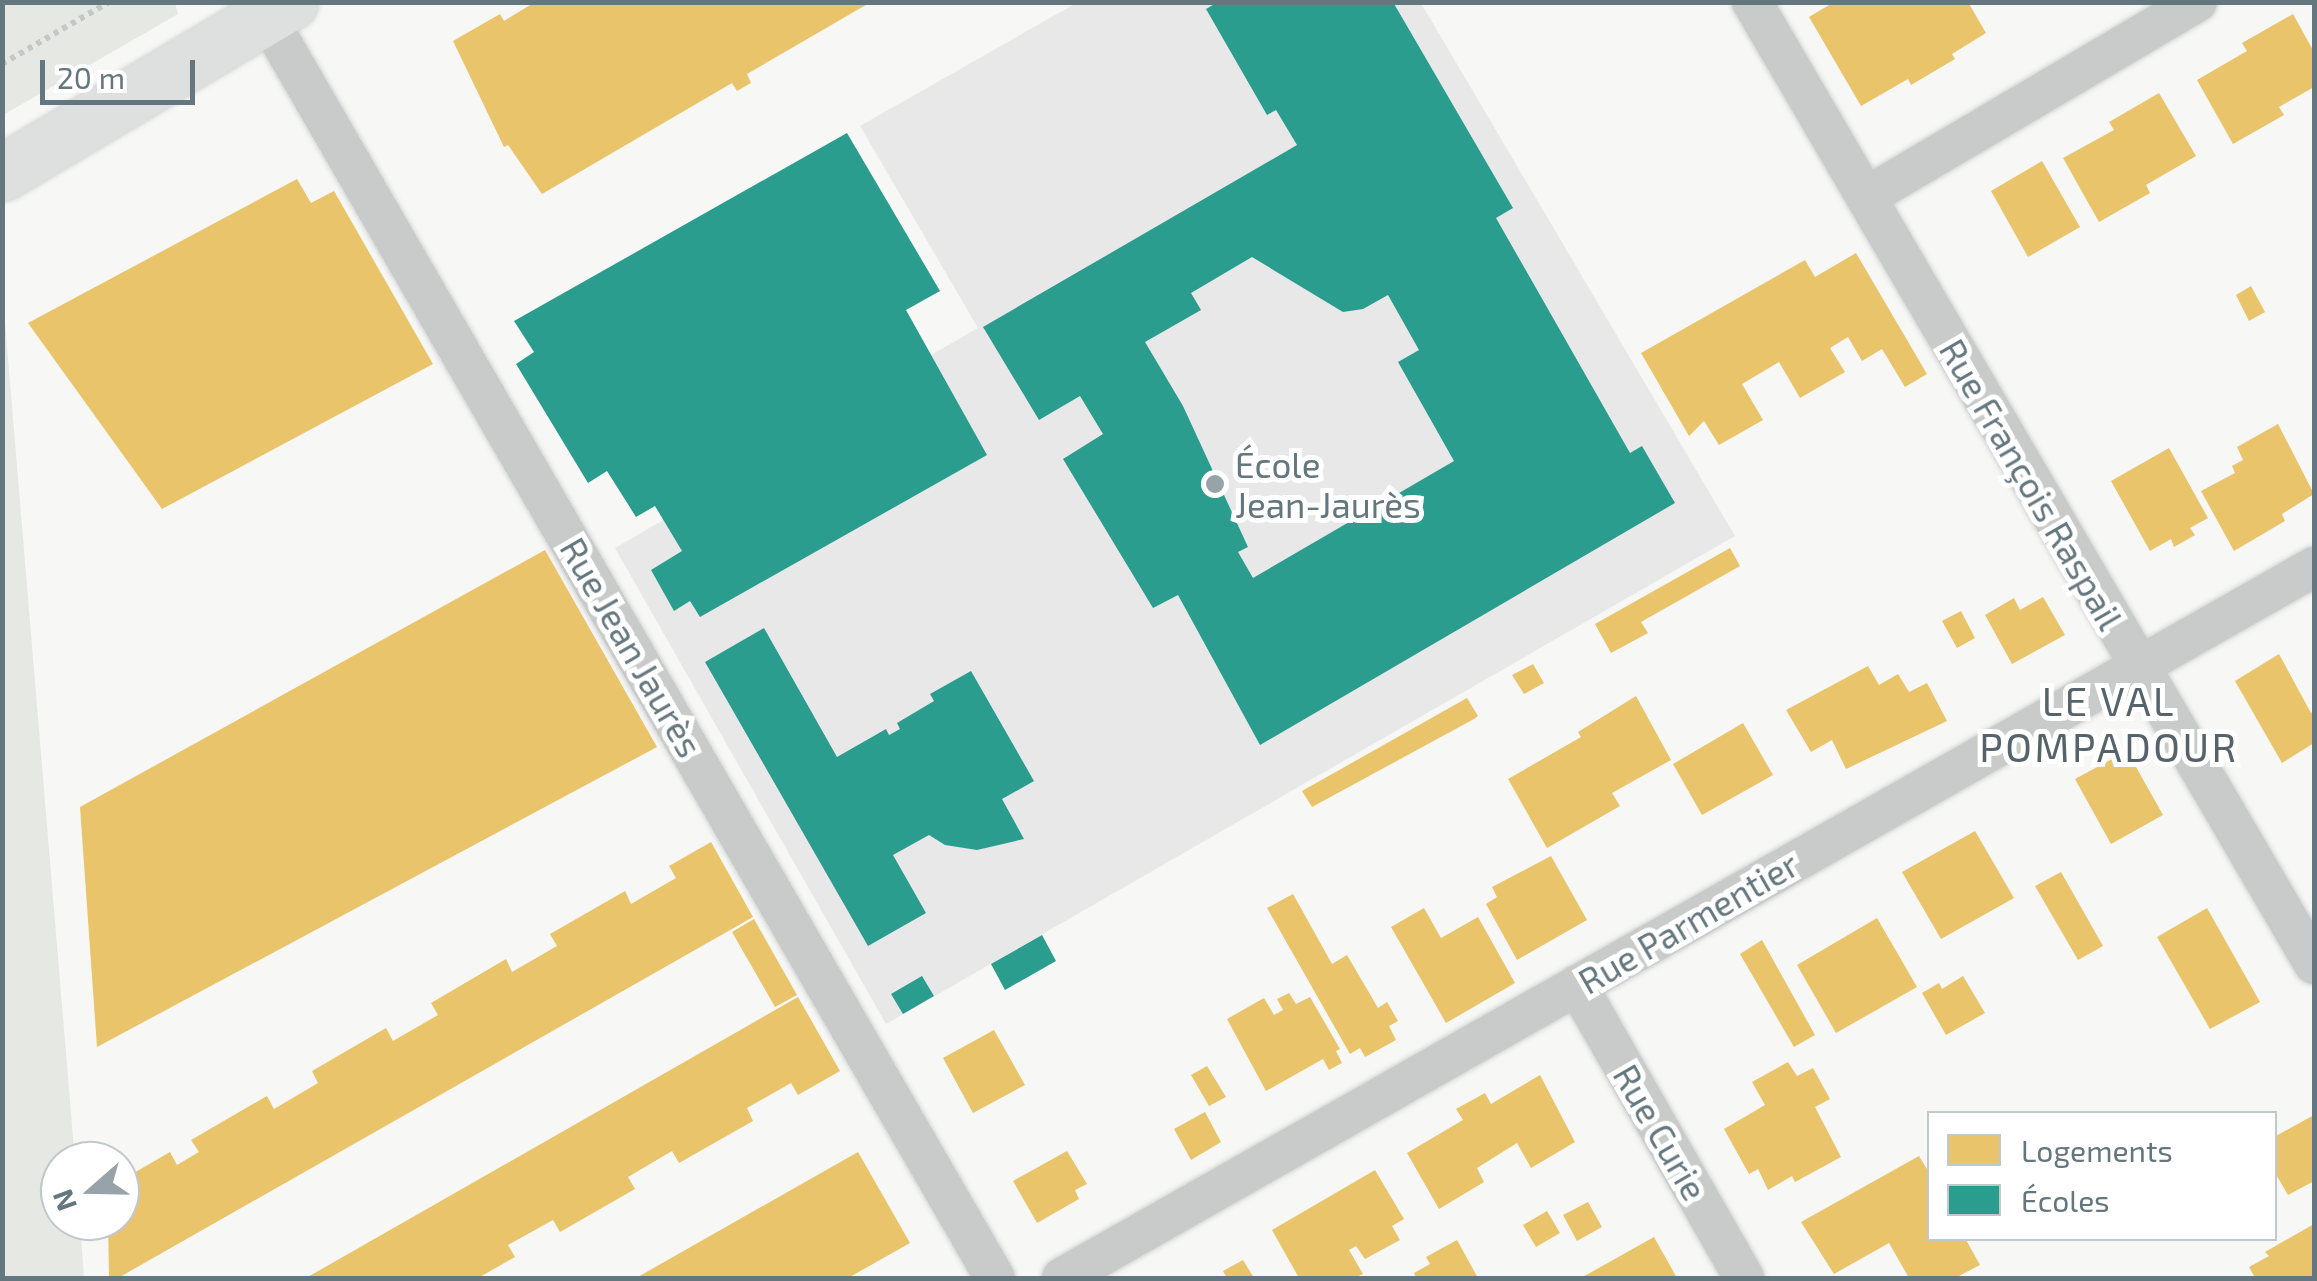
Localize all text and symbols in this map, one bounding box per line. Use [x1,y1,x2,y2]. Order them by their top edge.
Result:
scale bar [45,40,200,102]
text: 20 m [57,59,125,95]
street label: Rue François Raspail [1932,331,2132,637]
place label: École Jean-Jaurès [1235,443,1421,525]
marker: École Jean-Jaurès [1204,473,1226,495]
street label: Rue Jean Jaurès [552,529,712,765]
district label: LE VAL POMPADOUR [1979,676,2239,770]
street label: Rue Parmentier [1571,842,1805,1002]
street label: Rue Curie [1605,1057,1717,1207]
legend [1927,1111,2277,1241]
text: Logements [2021,1132,2173,1168]
north arrow [40,1141,140,1241]
text: Écoles [2021,1182,2110,1218]
text: N [44,1185,83,1216]

